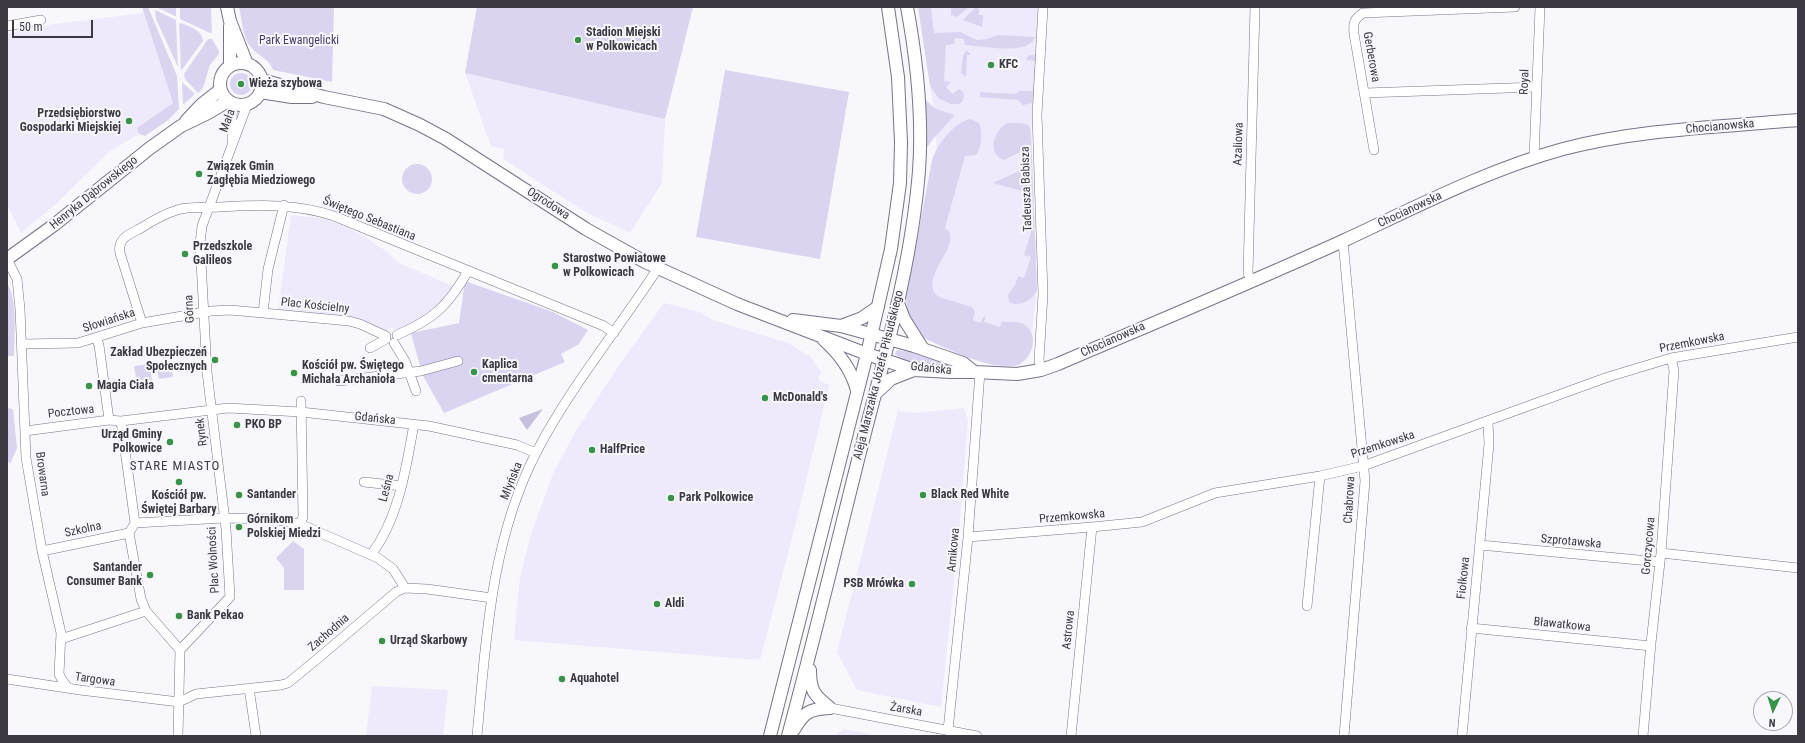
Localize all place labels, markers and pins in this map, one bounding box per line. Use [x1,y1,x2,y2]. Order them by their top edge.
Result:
place label: Stadion Miejski w Polkowicach [586,26,660,54]
marker: Stadion Miejski w Polkowicach [573,35,583,45]
place label: KFC [999,58,1018,72]
marker: KFC [986,60,996,70]
place label: Wieża szybowa [249,77,322,91]
marker: Wieża szybowa [236,79,246,89]
place label: Przedsiębiorstwo Gospodarki Miejskiej [20,107,121,135]
marker: Przedsiębiorstwo Gospodarki Miejskiej [124,116,134,126]
place label: Związek Gmin Zagłębia Miedziowego [207,160,315,188]
marker: Związek Gmin Zagłębia Miedziowego [194,169,204,179]
place label: Przedszkole Galileos [193,240,252,268]
marker: Przedszkole Galileos [180,249,190,259]
place label: Starostwo Powiatowe w Polkowicach [563,252,666,280]
marker: Starostwo Powiatowe w Polkowicach [550,261,560,271]
place label: Zakład Ubezpieczeń Społecznych [110,346,207,374]
marker: Zakład Ubezpieczeń Społecznych [210,355,220,365]
place label: Kaplica cmentarna [482,358,533,386]
place label: Kościół pw. Świętego Michała Archanioła [302,359,404,387]
marker: Kaplica cmentarna [469,367,479,377]
marker: Kościół pw. Świętego Michała Archanioła [289,368,299,378]
place label: Magia Ciała [97,379,154,393]
marker: Magia Ciała [84,381,94,391]
place label: McDonald's [773,391,828,405]
marker: McDonald's [760,393,770,403]
place label: PKO BP [245,418,282,432]
marker: PKO BP [232,420,242,430]
place label: Urząd Gminy Polkowice [101,428,162,456]
marker: Urząd Gminy Polkowice [165,437,175,447]
place label: HalfPrice [600,443,645,457]
marker: HalfPrice [587,445,597,455]
marker: Kościół pw. Świętej Barbary [174,477,184,487]
place label: Santander [247,488,296,502]
place label: Black Red White [931,488,1009,502]
place label: Kościół pw. Świętej Barbary [141,489,217,517]
marker: Santander [234,490,244,500]
marker: Black Red White [918,490,928,500]
place label: Park Polkowice [679,491,753,505]
marker: Park Polkowice [666,493,676,503]
place label: Górnikom Polskiej Miedzi [247,513,321,541]
marker: Górnikom Polskiej Miedzi [234,522,244,532]
place label: Santander Consumer Bank [67,561,142,589]
marker: Santander Consumer Bank [145,570,155,580]
place label: PSB Mrówka [843,577,904,591]
marker: PSB Mrówka [907,579,917,589]
place label: Aldi [665,597,684,611]
marker: Aldi [652,599,662,609]
place label: Bank Pekao [187,609,244,623]
marker: Bank Pekao [174,611,184,621]
place label: Urząd Skarbowy [390,634,467,648]
marker: Urząd Skarbowy [377,636,387,646]
place label: Aquahotel [570,672,619,686]
marker: Aquahotel [557,674,567,684]

